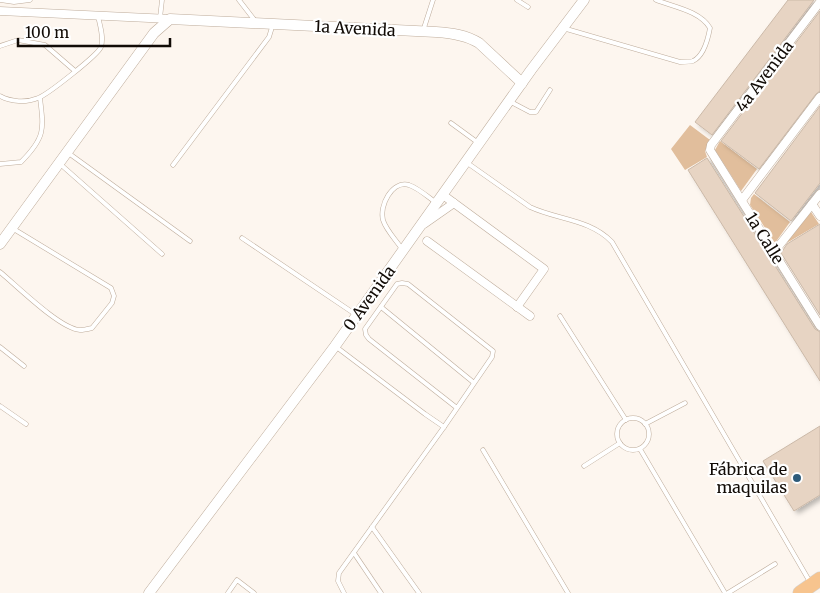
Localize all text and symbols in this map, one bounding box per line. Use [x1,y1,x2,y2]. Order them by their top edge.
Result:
scale bar [18,15,170,47]
street label: 1a Avenida [314,16,397,40]
text: 100 m [25,23,69,42]
street label: 4a Avenida [731,36,798,116]
street label: 1a Calle [741,208,789,268]
street label: 0 Avenida [339,261,400,335]
place label: Fábrica de maquilas [709,459,787,497]
marker: Fábrica de maquilas [791,472,803,484]

